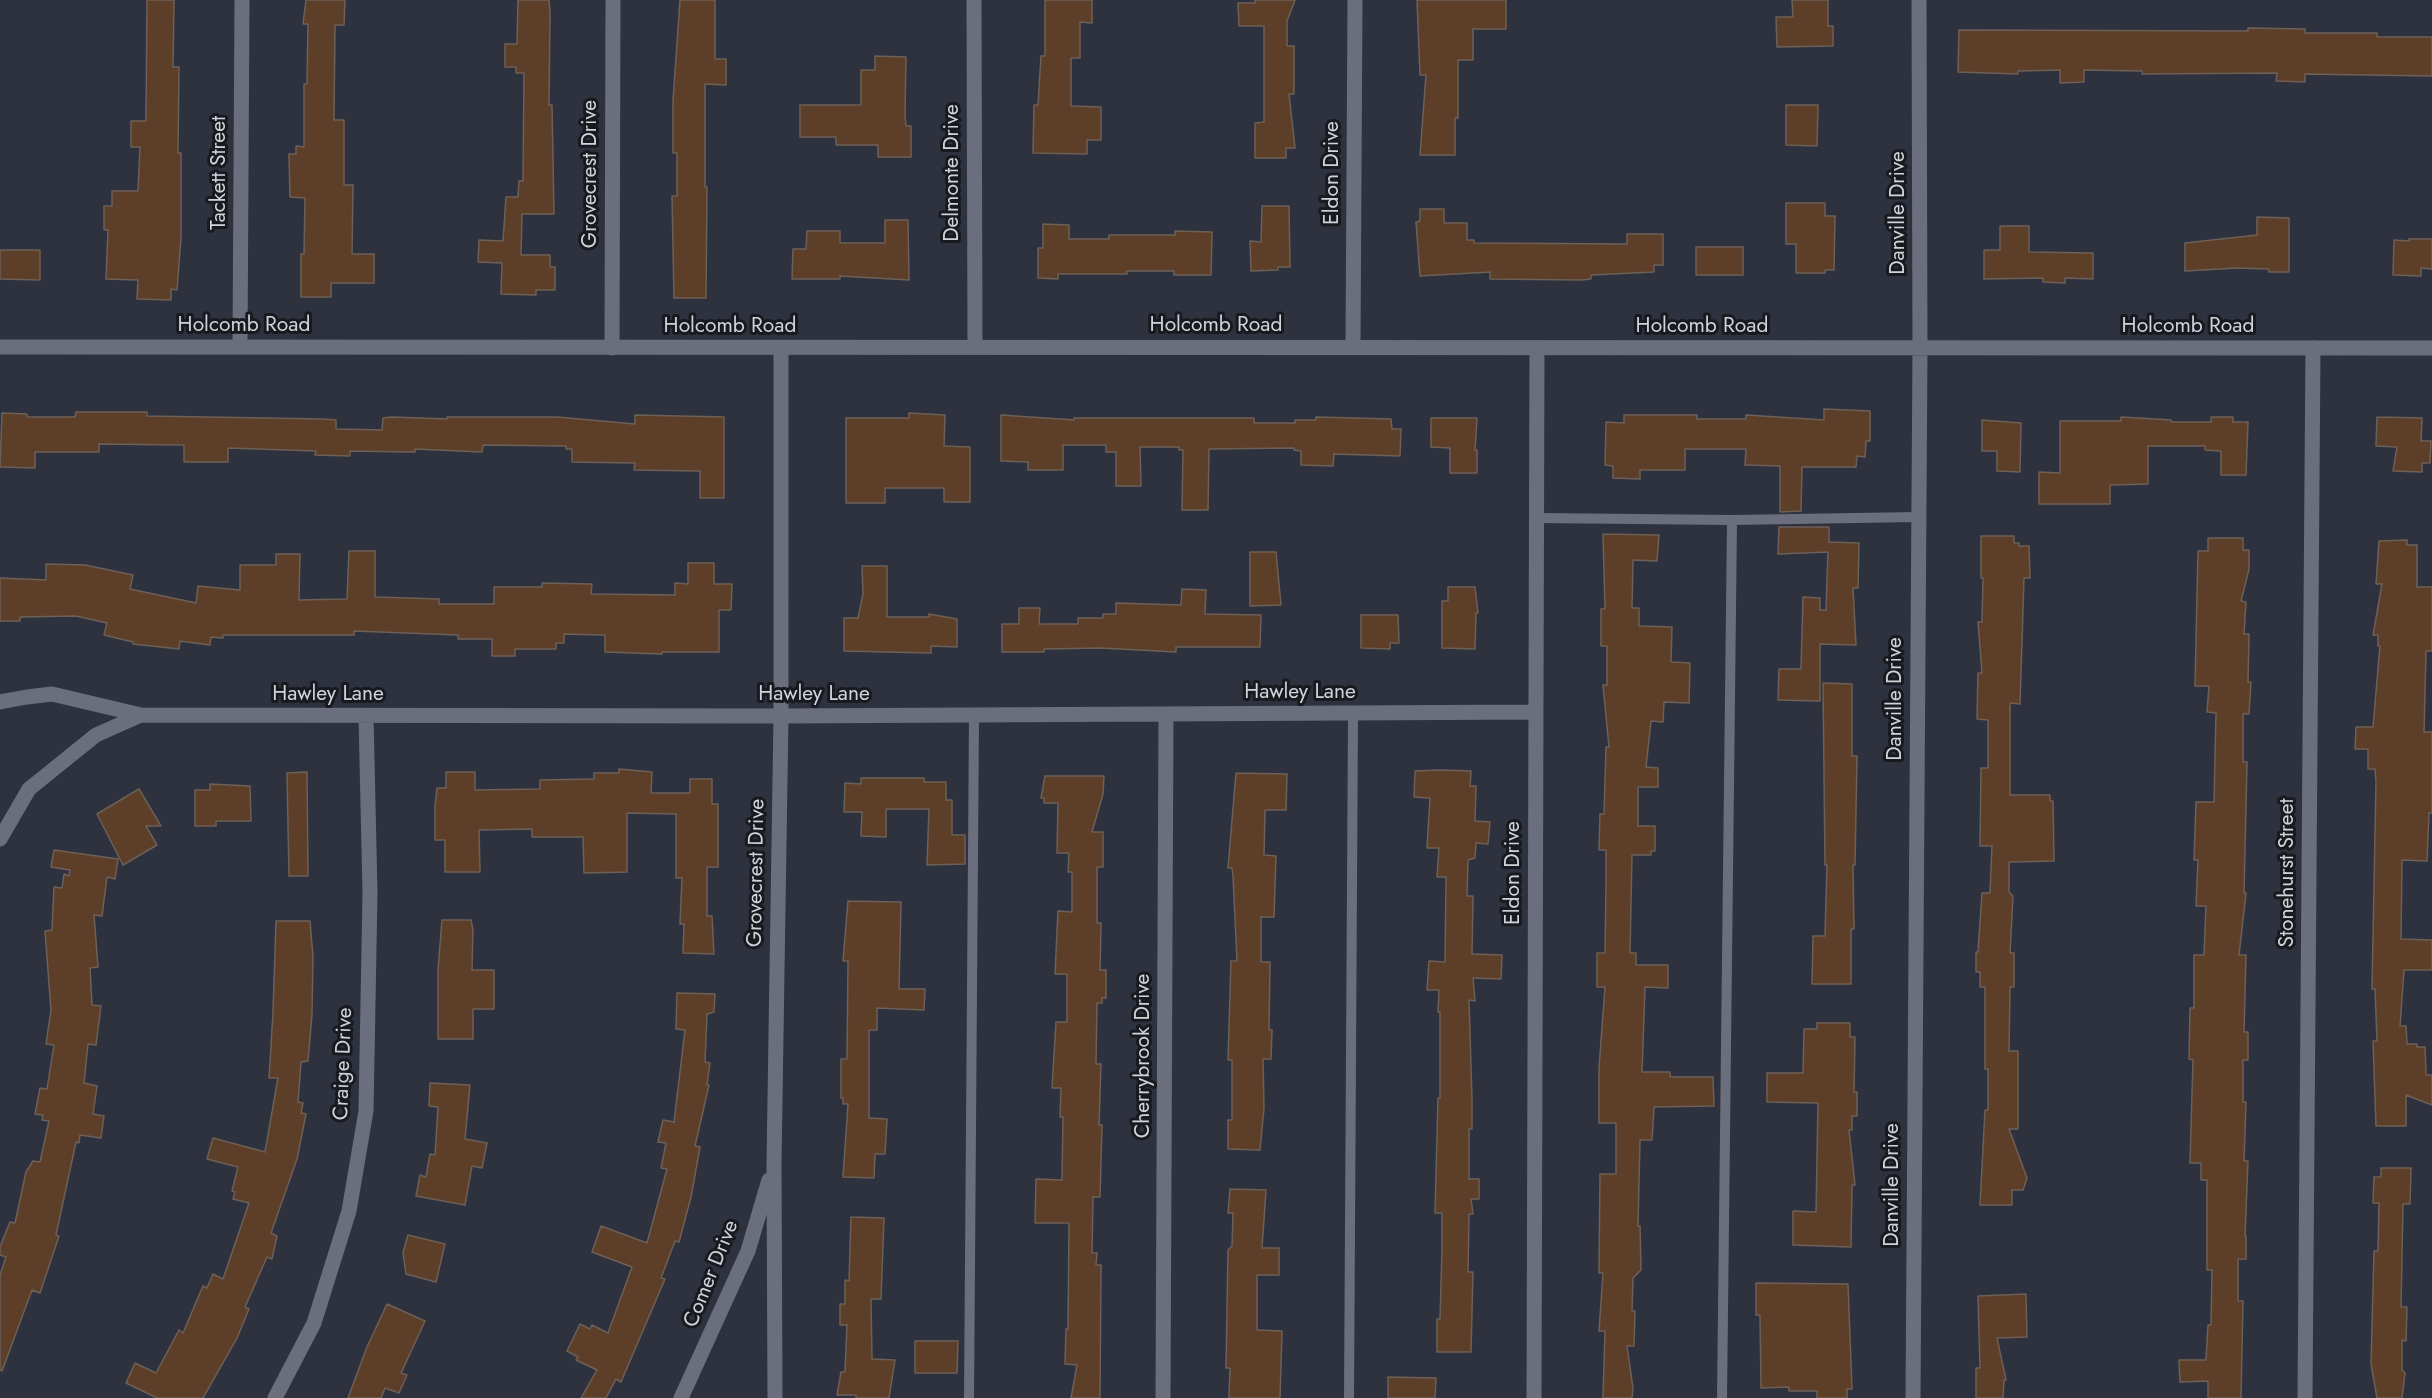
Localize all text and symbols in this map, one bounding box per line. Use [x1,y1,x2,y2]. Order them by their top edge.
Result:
street label: Grovecrest Drive [578,100,604,248]
street label: Delmonte Drive [940,104,966,242]
street label: Tackett Street [207,116,233,230]
street label: Eldon Drive [1320,121,1346,225]
street label: Danville Drive [1886,151,1912,275]
street label: Holcomb Road [178,313,310,339]
street label: Holcomb Road [1150,313,1282,339]
street label: Holcomb Road [664,314,796,340]
street label: Holcomb Road [1636,314,1768,340]
street label: Holcomb Road [2122,314,2254,340]
street label: Danville Drive [1883,637,1909,761]
street label: Hawley Lane [1244,680,1356,706]
street label: Hawley Lane [272,682,384,708]
street label: Hawley Lane [758,682,870,708]
street label: Stonehurst Street [2275,798,2301,948]
street label: Grovecrest Drive [743,799,771,947]
street label: Eldon Drive [1501,821,1527,925]
street label: Cherrybrook Drive [1131,974,1157,1138]
street label: Craige Drive [329,1007,359,1121]
street label: Danville Drive [1880,1123,1906,1247]
street label: Comer Drive [679,1217,745,1331]

